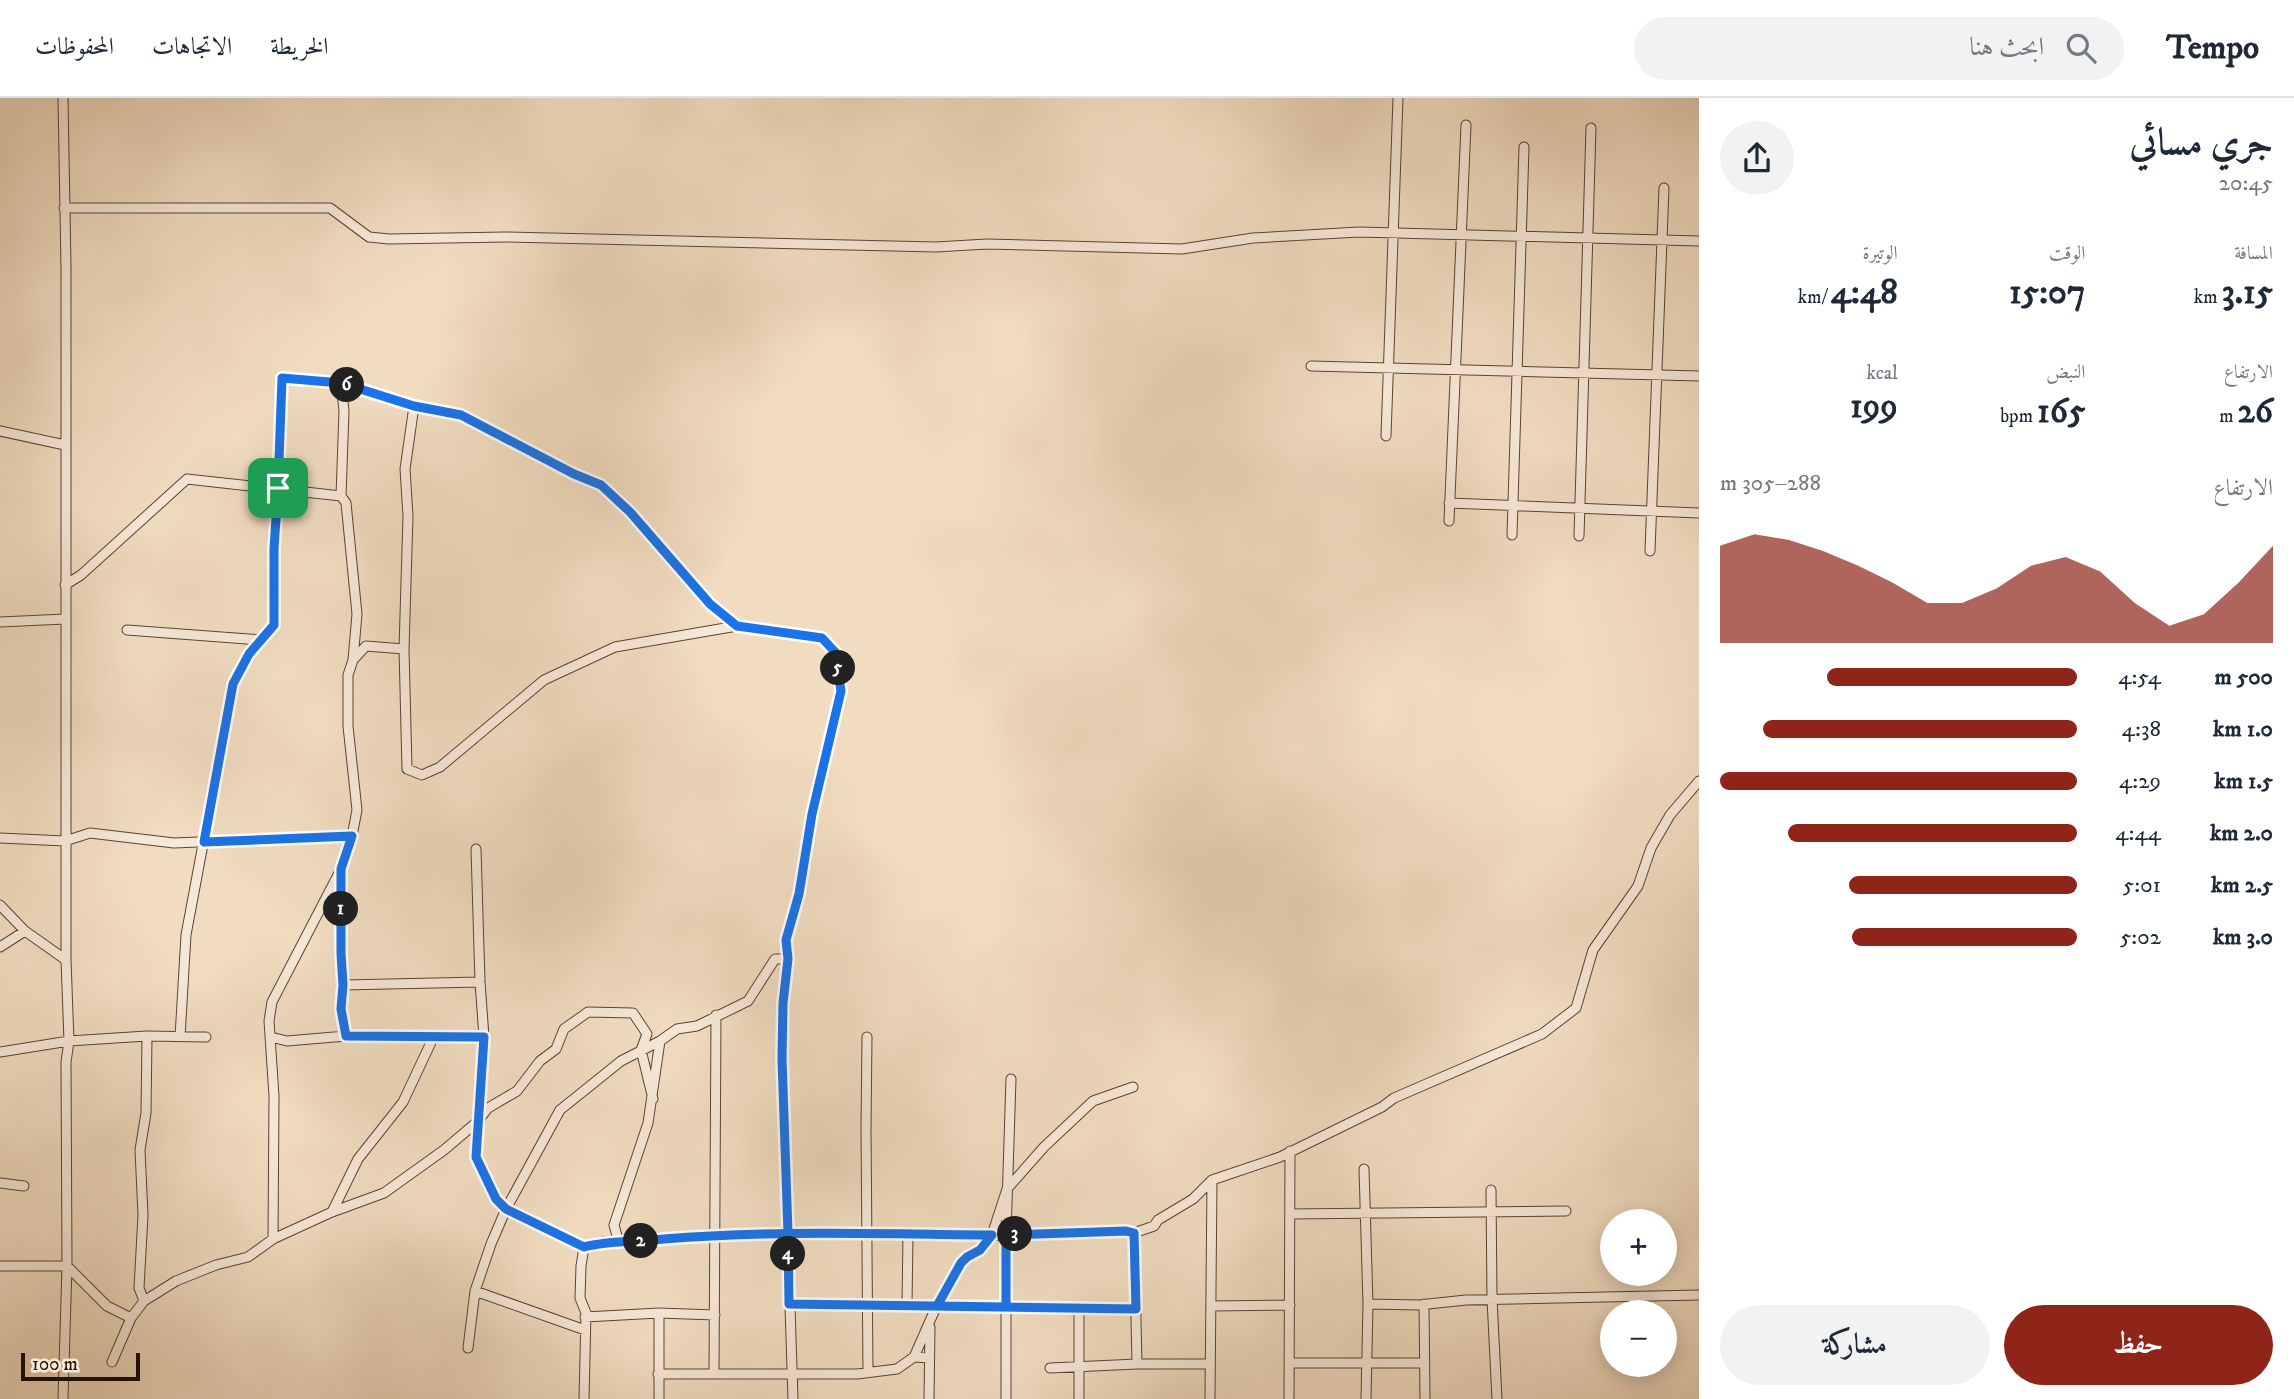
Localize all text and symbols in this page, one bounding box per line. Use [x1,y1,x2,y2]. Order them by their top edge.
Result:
search box [1634,17,2124,80]
text: Tempo [2166,28,2259,69]
icon: search [2062,29,2100,67]
text: ابحث هنا [1969,31,2044,64]
text: المحفوظات [35,32,114,62]
text: الاتجاهات [152,32,232,62]
text: الخريطة [270,32,329,62]
text: جري مسائي [2129,119,2273,167]
button: share [1720,121,1794,195]
text: 20:45 [2219,169,2273,198]
text: الوتيرة [1863,242,1898,265]
text: الوقت [2049,242,2085,265]
text: المسافة [2234,242,2273,265]
text: 4:48 [1831,271,1898,315]
text: 15:07 [2009,271,2085,315]
text: 3.15 [2222,271,2273,315]
text: /km [1798,286,1831,309]
text: km [2194,286,2222,309]
text: النبض [2046,361,2085,384]
text: الارتفاع [2224,361,2273,384]
text: kcal [1866,362,1898,385]
pin: 6 [330,368,364,402]
text: 6 [342,373,351,396]
text: 199 [1850,385,1898,429]
text: 165 [2037,390,2085,434]
text: 26 [2238,390,2273,434]
text: bpm [2000,405,2037,428]
text: m [2219,405,2238,428]
pin [248,458,308,518]
icon: arrive [259,469,297,507]
text: 288–305 m [1720,469,1821,498]
text: الارتفاع [2213,474,2273,503]
pin: 5 [820,650,856,686]
text: 5 [833,656,842,679]
text: 4:54 [2118,663,2161,692]
text: 500 m [2215,663,2273,692]
text: 4:38 [2122,715,2161,744]
text: 1.0 km [2213,715,2273,744]
text: 4:29 [2119,767,2161,796]
text: 1.5 km [2214,767,2273,796]
text: 4:44 [2115,819,2161,848]
text: 2.0 km [2210,819,2273,848]
text: 5:01 [2123,871,2161,900]
text: 2.5 km [2211,871,2273,900]
pin: 1 [324,892,358,926]
text: 1 [337,897,344,920]
text: 5:02 [2120,923,2161,952]
text: 3.0 km [2213,923,2273,952]
map controls [1600,1209,1677,1377]
button: + [1600,1209,1677,1286]
pin: 3 [998,1216,1032,1252]
text: 3 [1011,1222,1018,1245]
pin: 2 [624,1224,658,1258]
text: 2 [636,1229,645,1252]
pin: 4 [770,1236,806,1272]
text: 4 [782,1242,793,1265]
button: − [1600,1300,1677,1377]
button: مشاركة [1720,1305,1990,1385]
button: حفظ [2004,1305,2273,1385]
scale bar [21,1350,140,1382]
text: 100 m [32,1353,78,1376]

